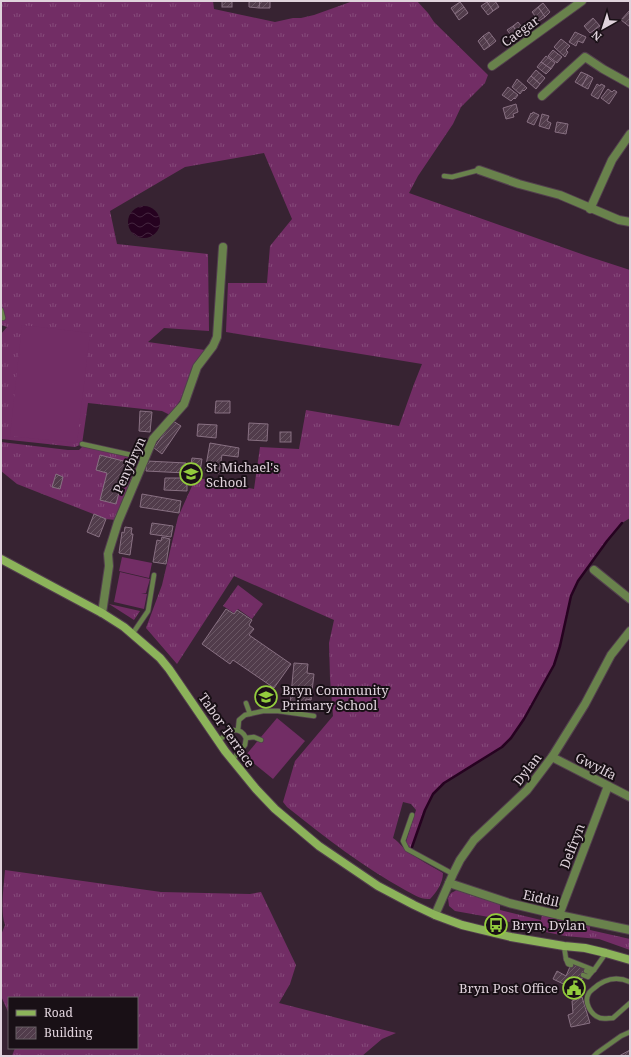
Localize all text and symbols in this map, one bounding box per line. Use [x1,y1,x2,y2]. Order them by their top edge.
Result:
north arrow [583,8,623,48]
street label: Caegar [497,11,543,51]
text: N [588,27,604,45]
street label: Penybryn [109,433,150,496]
place label: St Michael's School [206,458,279,491]
school or university icon: St Michael's School [178,461,204,487]
place label: Bryn Community Primary School [282,681,389,714]
school or university icon: Bryn Community Primary School [253,684,279,710]
street label: Tabor Terrace [195,689,259,771]
street label: Gwylfa [572,748,620,784]
street label: Dylan [509,749,546,789]
street label: Delfryn [555,820,589,871]
street label: Eiddil [521,885,561,911]
bus stop icon: Bryn, Dylan [483,912,509,938]
place label: Bryn, Dylan [512,916,586,934]
public building icon: Bryn Post Office [561,975,587,1001]
place label: Bryn Post Office [459,979,558,997]
legend [8,997,138,1049]
text: Road [44,1004,74,1021]
text: Building [44,1024,93,1041]

